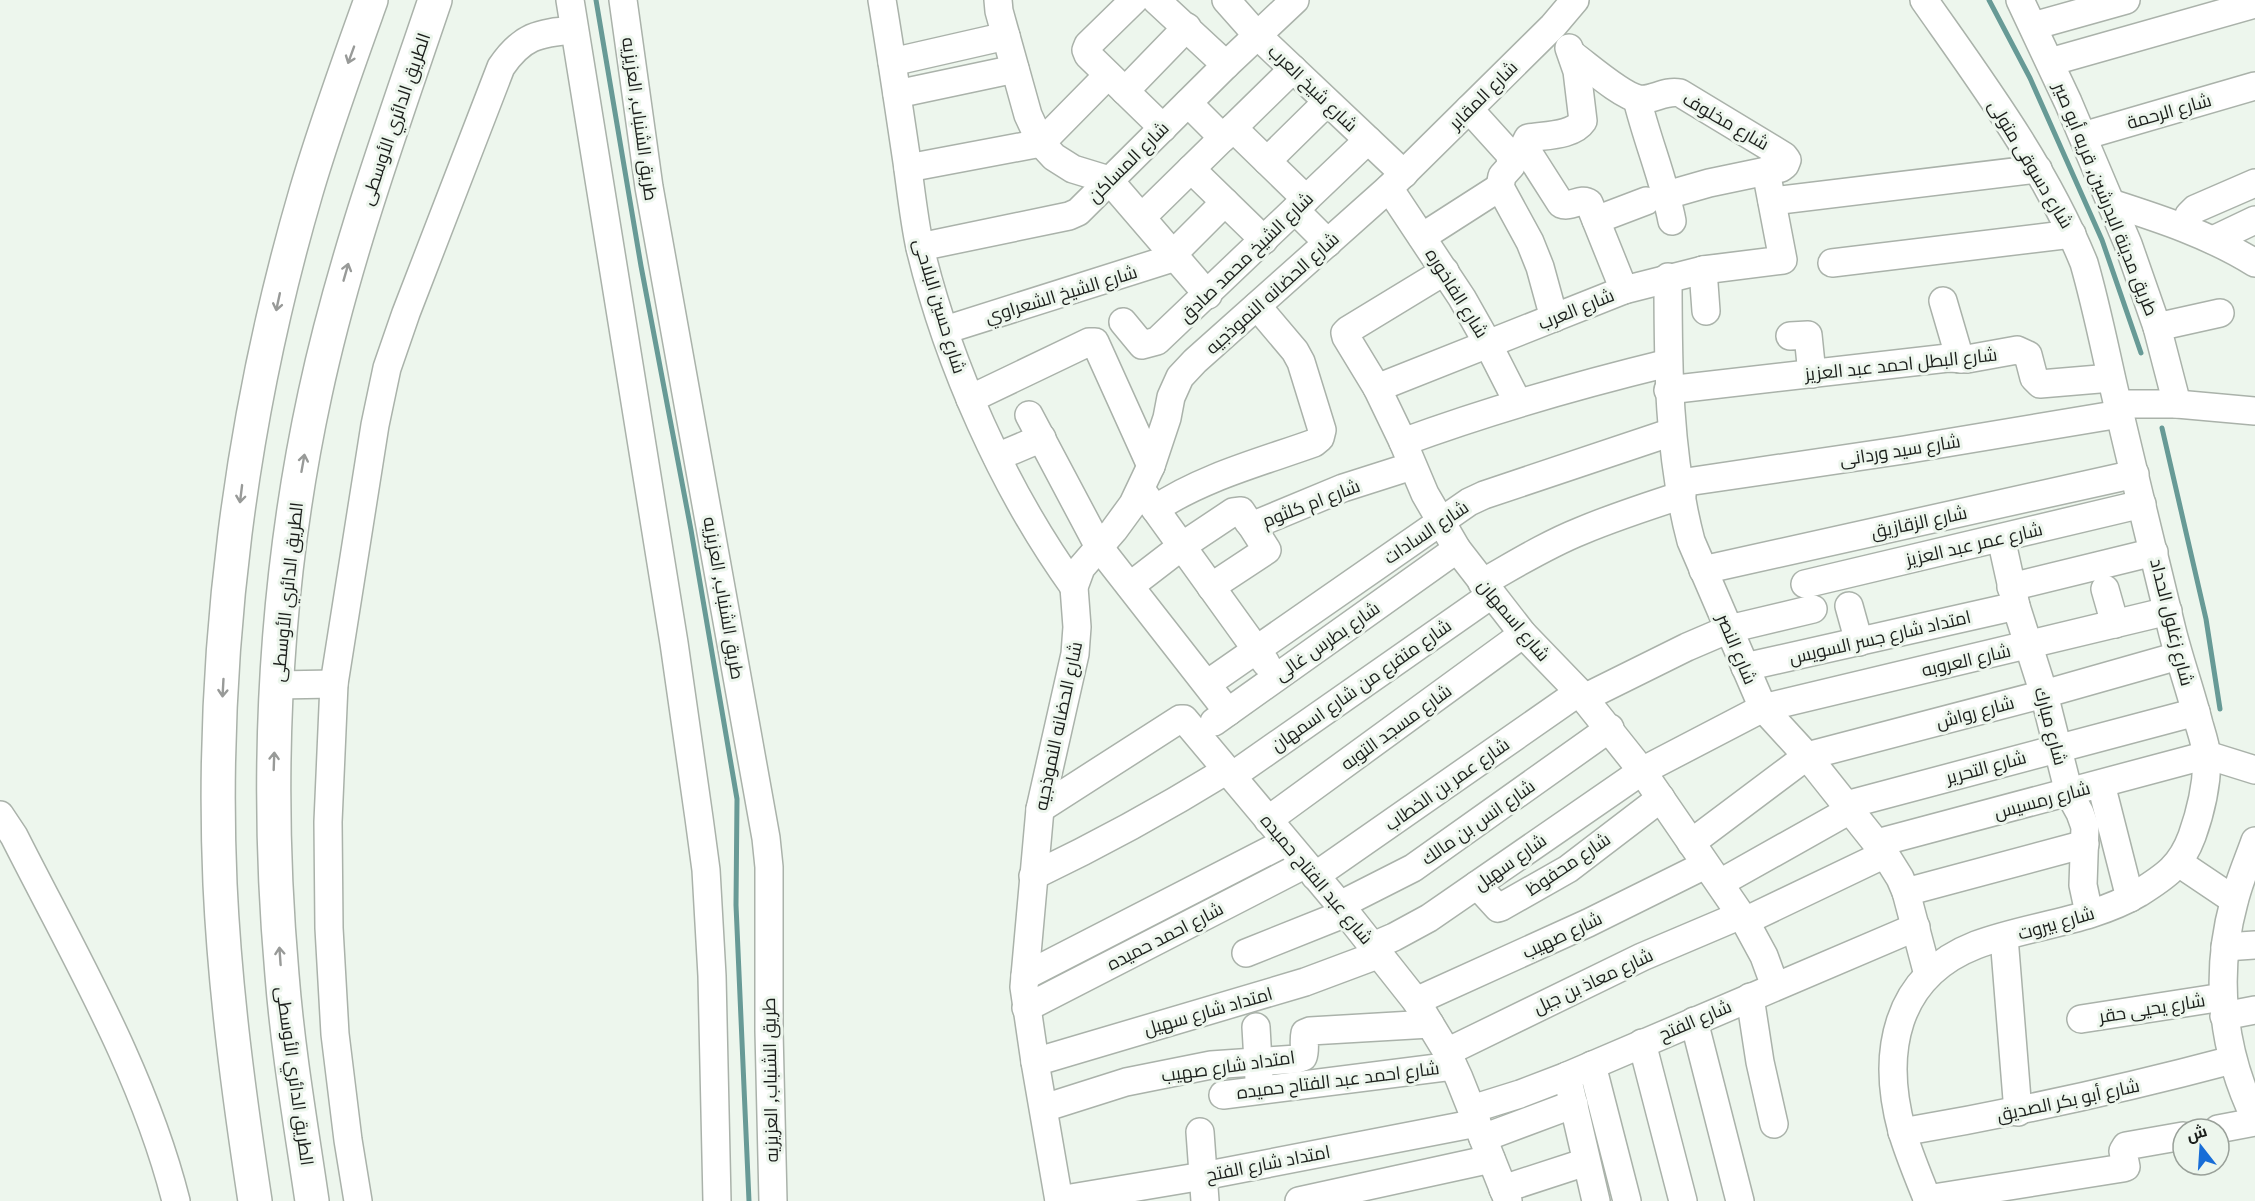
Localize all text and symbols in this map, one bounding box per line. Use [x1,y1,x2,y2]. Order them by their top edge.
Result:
street label: الطريق الدائري الأوسطى [355,30,438,209]
street label: طريق الشنباب, العزيزيه [616,36,663,202]
street label: شارع شيخ العرب [1263,40,1363,137]
one-way arrow [345,45,356,64]
street label: شارع المقابر [1443,56,1523,136]
street label: طريق مدينة البدرشين, قريه أبو صير [2047,78,2163,319]
street label: شارع مخلوف [1678,87,1773,156]
street label: شارع الرحمة [2124,88,2214,135]
street label: شارع دسوقى متولى [1983,95,2079,233]
street label: شارع المساكن [1083,117,1174,208]
street label: شارع الشيخ محمد صادق [1174,187,1319,328]
street label: شارع الحضانه النموذجيه [1200,227,1344,360]
street label: شارع حسين البلاحى [908,236,971,376]
street label: شارع الفاخوره [1420,244,1494,343]
street label: شارع الشيخ الشعراوي [982,260,1141,331]
one-way arrow [340,263,352,282]
street label: شارع العرب [1535,283,1618,336]
one-way arrow [271,292,283,311]
street label: شارع البطل احمد عبد العزيز [1803,342,1999,387]
street label: شارع سيد وردانى [1838,429,1962,472]
one-way arrow [298,453,309,473]
street label: شارع ام كلثوم [1259,474,1364,533]
one-way arrow [236,483,247,503]
street label: شارع السادات [1379,495,1473,570]
street label: الطريق الدائري الأوسطى [266,501,311,683]
street label: شارع الزقازيق [1869,501,1969,544]
street label: طريق الشنباب, العزيزيه [697,515,750,681]
street label: شارع عمر عبد العزيز [1902,517,2045,572]
street label: شارع زغلول الحداد [2144,556,2199,688]
street label: شارع اسمهان [1472,574,1555,666]
street label: شارع بطرس غالى [1270,596,1385,687]
street label: امتداد شارع جسر السويس [1787,605,1973,670]
street label: شارع النصر [1711,609,1762,688]
street label: شارع متفرع من شارع اسمهان [1266,614,1456,757]
street label: شارع العروبه [1919,639,2013,682]
street label: شارع الحضانه النموذجيه [1029,640,1088,813]
one-way arrow [217,677,228,697]
street label: شارع مسجد التوبه [1336,679,1457,776]
street label: شارع مبارك [2029,684,2072,768]
street label: شارع رواش [1933,690,2017,734]
street label: شارع عمر بن الخطاب [1380,732,1514,836]
street label: شارع التحرير [1942,745,2029,790]
one-way arrow [268,751,280,771]
street label: شارع انس بن مالك [1417,774,1540,871]
street label: شارع رمسيس [1991,776,2093,825]
street label: شارع عبد الفتاح حميده [1255,809,1378,950]
street label: شارع محفوظ [1521,827,1615,902]
street label: شارع سهيل [1469,829,1551,896]
street label: شارع احمد حميده [1103,897,1228,976]
street label: شارع بيروت [2015,901,2097,946]
street label: شارع صهيب [1518,906,1606,964]
street label: شارع معاذ بن جبل [1529,943,1657,1020]
one-way arrow [275,946,286,966]
street label: امتداد شارع سهيل [1141,982,1275,1041]
street label: الطريق الدائري الأوسطى [268,985,319,1167]
street label: شارع يحيى حقر [2096,988,2207,1029]
street label: شارع الفتح [1655,994,1735,1047]
street label: طريق الشنباب, العزيزيه [757,997,784,1163]
street label: امتداد شارع صهيب [1160,1045,1297,1088]
street label: شارع احمد عبد الفتاح حميده [1235,1056,1441,1105]
street label: شارع أبو بكر الصديق [1994,1074,2142,1127]
north arrow [2171,1117,2231,1177]
text: ش [2184,1120,2209,1145]
street label: امتداد شارع الفتح [1204,1140,1332,1187]

